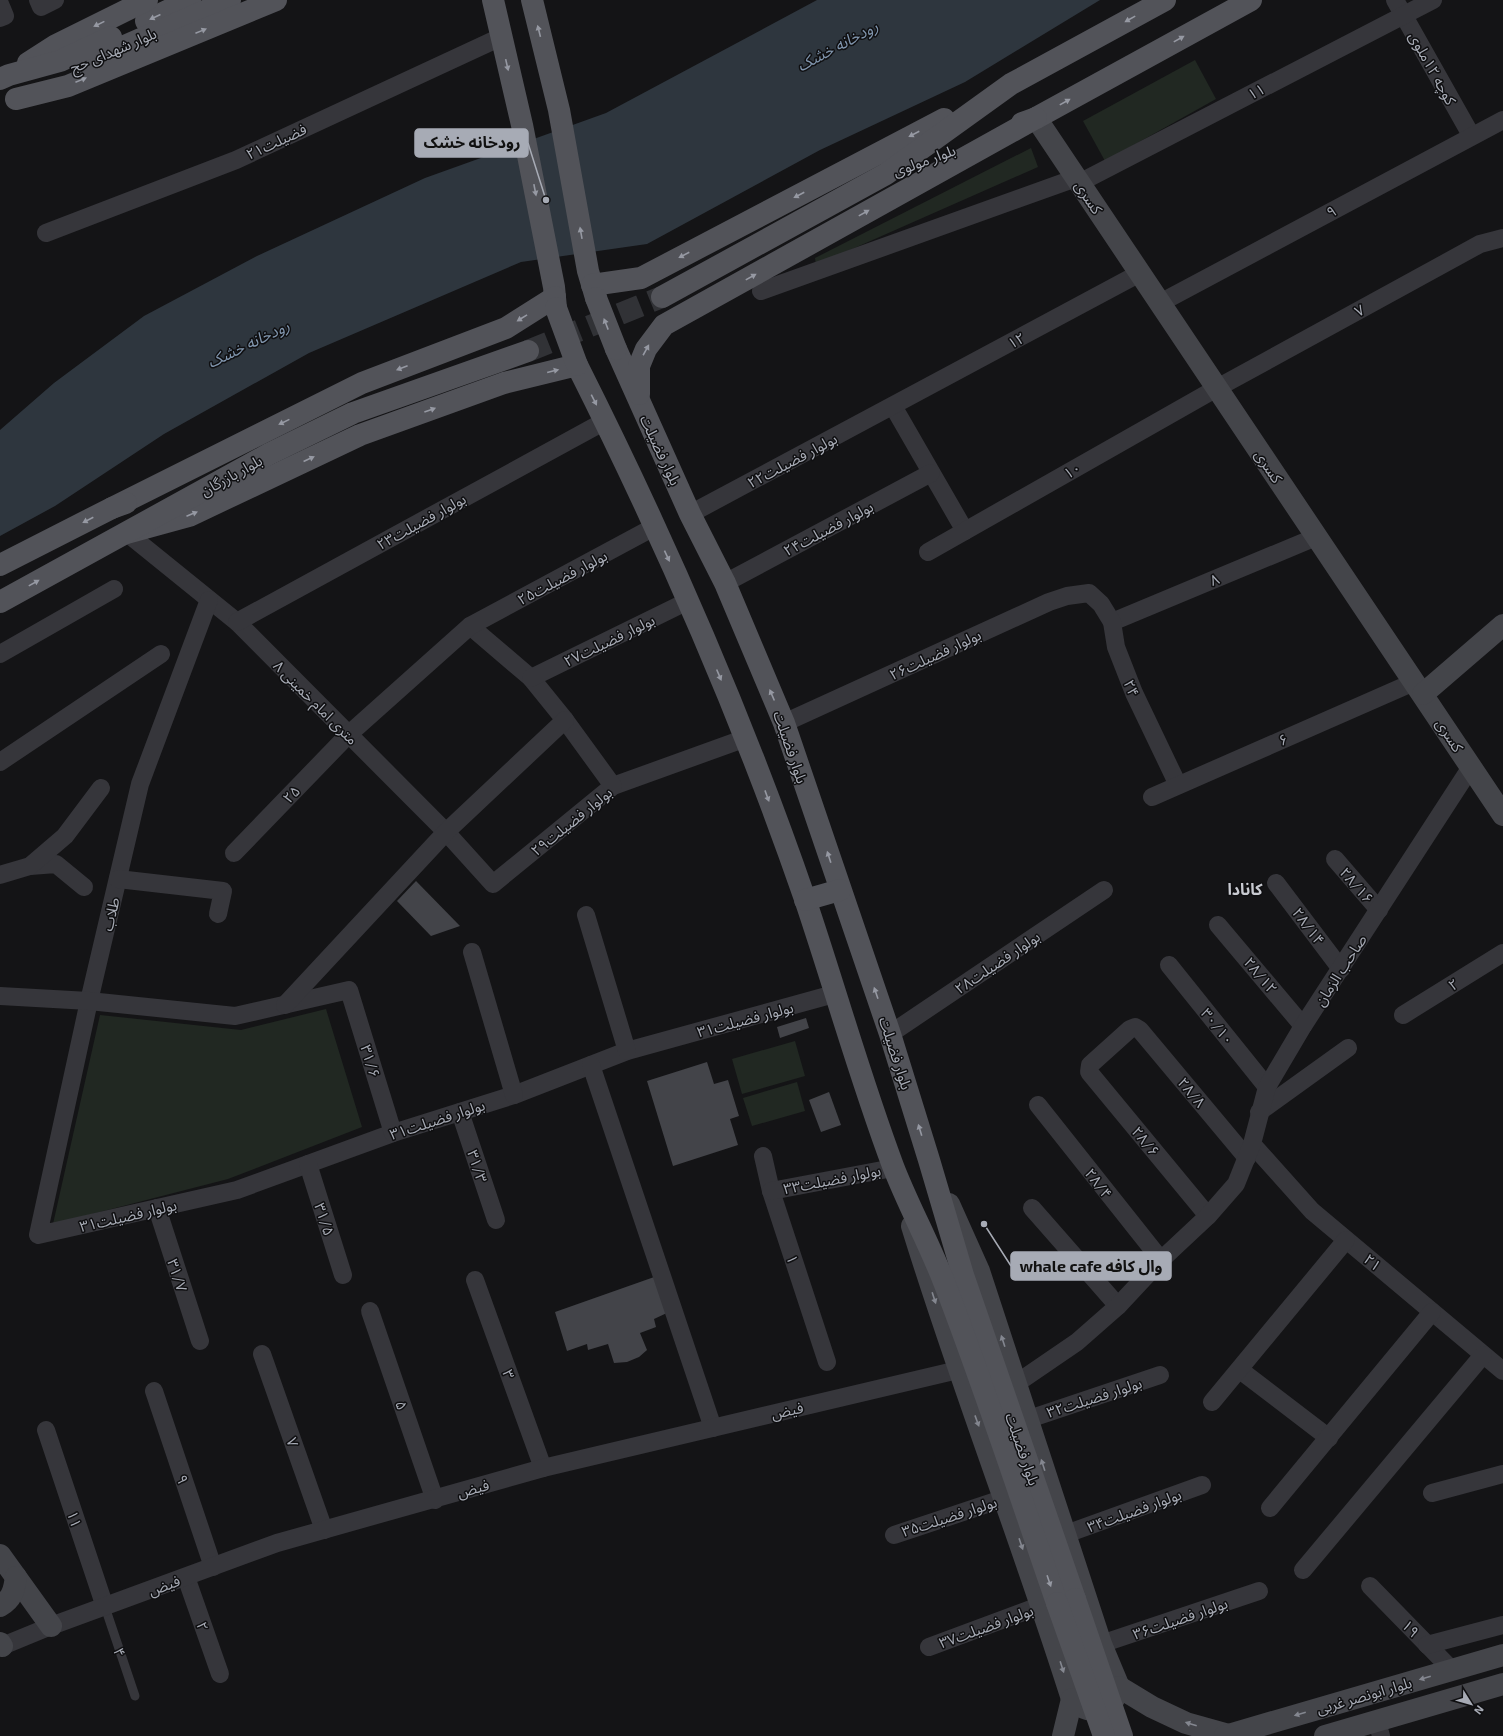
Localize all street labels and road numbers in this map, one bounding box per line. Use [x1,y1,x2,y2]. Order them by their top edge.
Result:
street label: بلوار شهدای حج [67,24,161,80]
street label: کوچه ۱۲ملوی [1404,28,1461,109]
street label: ۱۱ [1244,79,1268,103]
street label: فضیلت۲۱ [243,119,309,163]
street label: بلوار مولوی [890,140,958,181]
street label: کسری [1071,177,1107,218]
street label: ۹ [1323,201,1339,221]
street label: ۷ [1351,300,1367,320]
street label: ۱۲ [1004,328,1028,352]
street label: بلوار فضیلت [636,412,685,488]
street label: بولوار فضیلت۲۲ [744,429,840,492]
street label: کسری [1251,446,1287,487]
street label: بلوار بازرگان [197,451,265,500]
street label: ۱۰ [1060,458,1084,482]
street label: بولوار فضیلت۲۳ [373,489,469,554]
street label: بولوار فضیلت۲۴ [780,497,876,560]
street label: بولوار فضیلت۲۵ [514,546,610,609]
street label: ۸ [1207,569,1222,589]
street label: بولوار فضیلت۲۷ [561,610,658,671]
street label: بولوار فضیلت۲۶ [886,625,984,684]
street label: ۸ متری امام خمینی [268,656,362,750]
street label: ۲۴ [1120,677,1144,699]
street label: بلوار فضیلت [769,708,812,786]
street label: کسری [1432,715,1468,756]
street label: ۶ [1275,729,1291,749]
street label: ۲۵ [279,782,303,806]
street label: بولوار فضیلت۲۹ [527,783,616,860]
street label: ۲۸/۱۶ [1336,863,1378,907]
street label: طلاب [97,895,123,933]
street label: ۲۸/۱۴ [1289,904,1329,948]
street label: بولوار فضیلت۲۸ [951,927,1044,998]
street label: صاحب الزمان [1310,931,1371,1010]
street label: ۲۸/۱۲ [1241,953,1281,997]
street label: ۲ [1445,974,1461,994]
street label: بولوار فضیلت۳۱ [695,997,795,1041]
street label: ۳۰/۱۰ [1198,1004,1238,1048]
street label: بلوار فضیلت [875,1014,916,1092]
street label: ۳۱/۶ [357,1042,385,1080]
street label: ۲۸/۸ [1174,1073,1210,1111]
street label: بولوار فضیلت۳۱ [387,1095,487,1144]
street label: ۲۸/۶ [1128,1122,1164,1160]
street label: ۳۱/۳ [464,1147,492,1185]
street label: بولوار فضیلت۳۳ [782,1161,883,1198]
street label: ۲۸/۴ [1082,1164,1116,1202]
street label: بولوار فضیلت۳۱ [78,1195,179,1236]
street label: ۳۱/۵ [311,1200,339,1238]
street label: ۲۱ [1361,1250,1385,1274]
street label: ۱ [783,1252,803,1266]
street label: ۳۱/۷ [164,1256,192,1294]
street label: ۳ [499,1367,519,1381]
street label: بولوار فضیلت۳۲ [1044,1373,1144,1422]
street label: ۵ [392,1398,412,1412]
street label: فیض [769,1398,805,1423]
street label: بلوار فضیلت [1001,1410,1044,1488]
street label: ۷ [283,1435,303,1449]
street label: ۹ [173,1472,193,1486]
street label: فیض [455,1475,492,1502]
street label: بولوار فضیلت۳۴ [1084,1485,1184,1536]
street label: بولوار فضیلت۳۵ [899,1492,999,1541]
street label: ۱۱ [64,1508,86,1530]
street label: فیض [146,1571,183,1600]
street label: بولوار فضیلت۳۶ [1130,1593,1230,1644]
street label: بولوار فضیلت۳۷ [936,1601,1036,1652]
street label: ۱۹ [1399,1616,1423,1640]
street label: ۲ [193,1619,213,1633]
street label: ۴ [110,1645,130,1659]
street label: بلوار ابونصر غربی [1314,1673,1414,1718]

